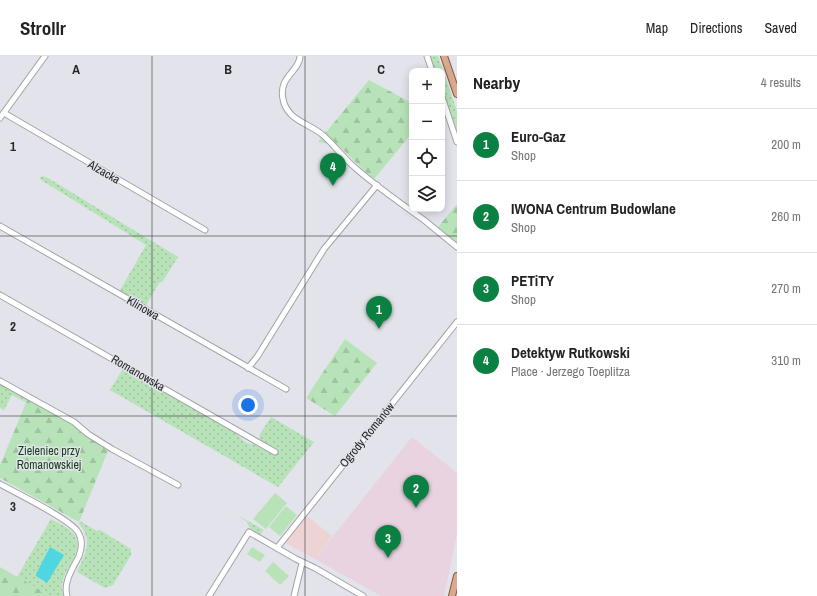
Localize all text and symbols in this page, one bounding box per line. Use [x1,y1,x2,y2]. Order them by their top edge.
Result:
text: Strollr [20,15,66,41]
text: Map [646,19,668,37]
text: Directions [690,19,742,37]
text: Saved [764,19,797,37]
text: A [72,61,80,78]
text: B [224,61,232,78]
text: C [377,61,385,78]
map controls [409,68,445,212]
button: + [409,68,445,104]
text: Nearby [473,71,520,94]
text: 4 results [761,74,801,91]
button: − [409,104,445,140]
text: Euro-Gaz [511,126,566,147]
text: 1 [483,136,489,153]
text: 200 m [771,136,801,153]
text: 1 [10,138,16,155]
button: locate [409,140,445,176]
text: Shop [511,147,536,164]
pin: 4 [320,153,346,186]
street label: Alzacka [84,156,123,188]
button: layers [409,176,445,212]
text: IWONA Centrum Budowlane [511,198,676,219]
text: 2 [483,208,489,225]
text: 260 m [771,208,801,225]
text: Shop [511,219,536,236]
text: PETiTY [511,270,554,291]
text: 3 [483,280,489,297]
text: 270 m [771,280,801,297]
text: Shop [511,291,536,308]
street label: Klinowa [124,292,163,324]
pin: 1 [366,296,392,329]
text: 2 [10,318,16,335]
text: Detektyw Rutkowski [511,342,630,363]
street label: Romanowska [108,351,168,395]
text: 4 [483,352,489,369]
text: 310 m [771,352,801,369]
text: Place · Jerzego Toeplitza [511,363,630,380]
your location [238,395,258,415]
street label: Ogrody Romanów [336,398,399,471]
park label: Zieleniec przy Romanowskiej [17,443,81,473]
pin: 2 [403,475,429,508]
text: 3 [10,498,16,515]
pin: 3 [375,525,401,558]

